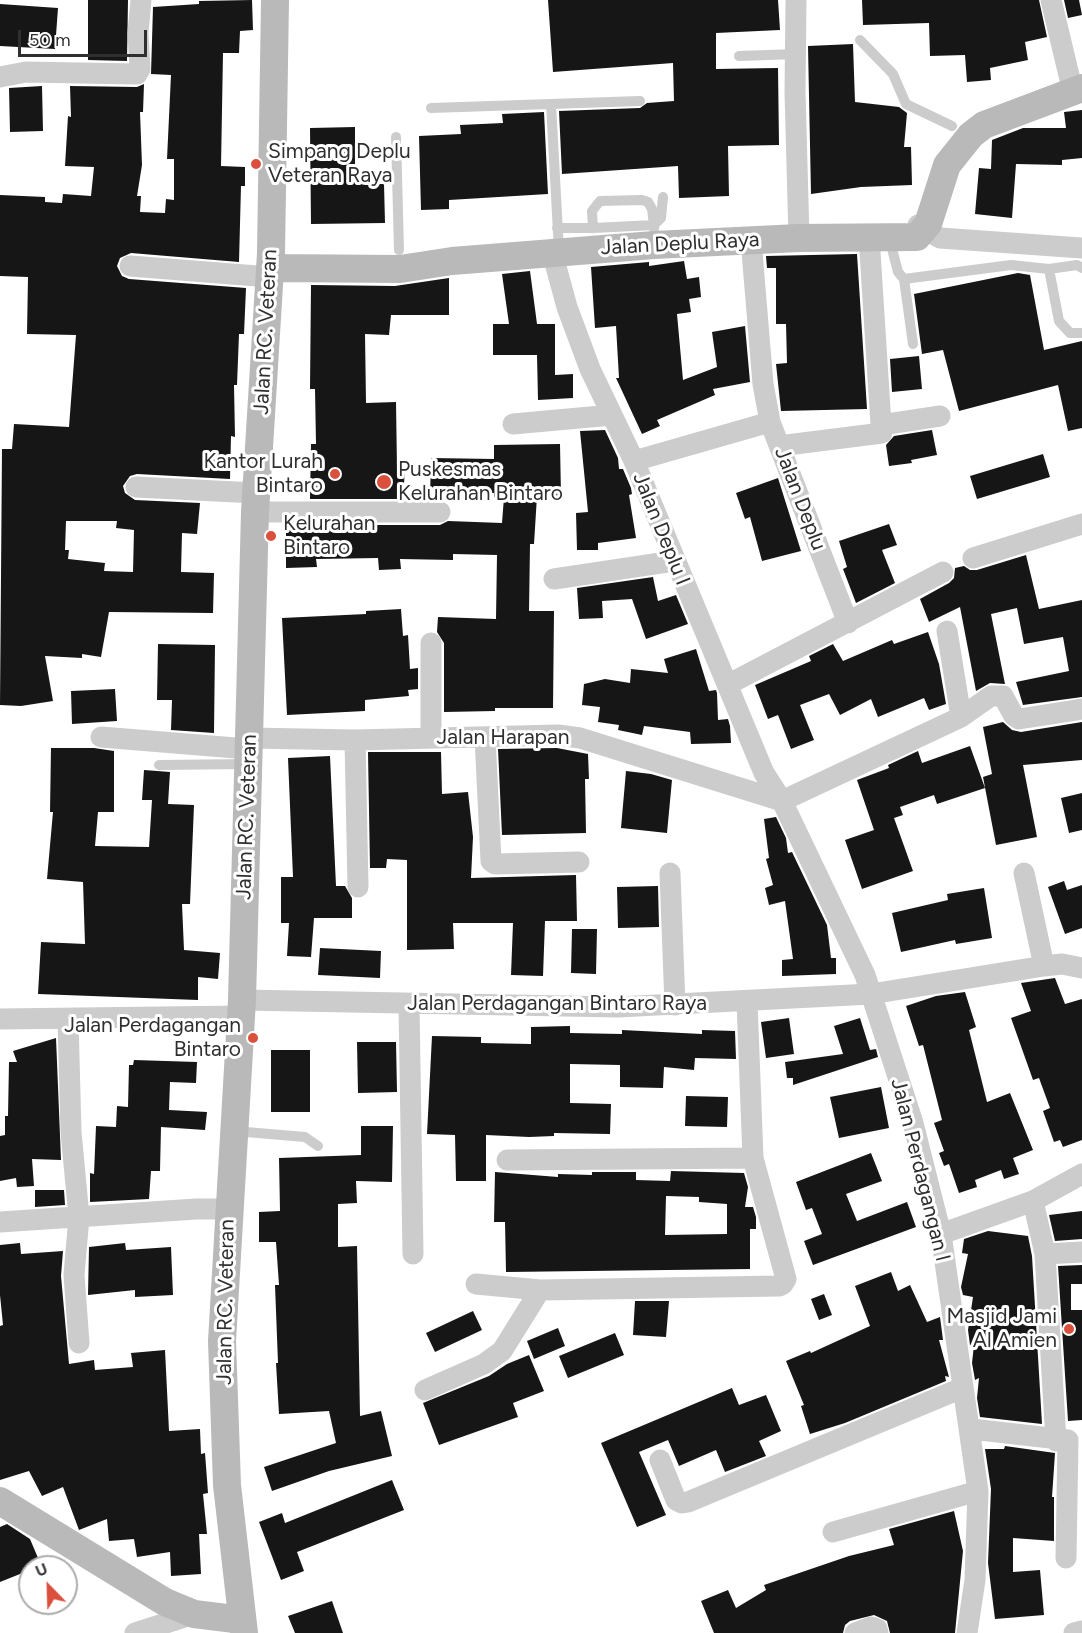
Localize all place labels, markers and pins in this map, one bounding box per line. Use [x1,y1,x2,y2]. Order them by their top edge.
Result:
place label: Simpang Deplu Veteran Raya [268,139,411,189]
marker: Simpang Deplu Veteran Raya [249,157,263,171]
place label: Kantor Lurah Bintaro [203,449,323,499]
place label: Puskesmas Kelurahan Bintaro [398,457,563,507]
marker: Kantor Lurah Bintaro [328,467,342,481]
marker: Puskesmas Kelurahan Bintaro [375,473,393,491]
place label: Kelurahan Bintaro [283,511,375,561]
marker: Kelurahan Bintaro [264,529,278,543]
place label: Jalan Perdagangan Bintaro [64,1013,241,1063]
marker: Jalan Perdagangan Bintaro [246,1031,260,1045]
place label: Masjid Jami Al Amien [946,1304,1057,1354]
marker: Masjid Jami Al Amien [1062,1322,1076,1336]

